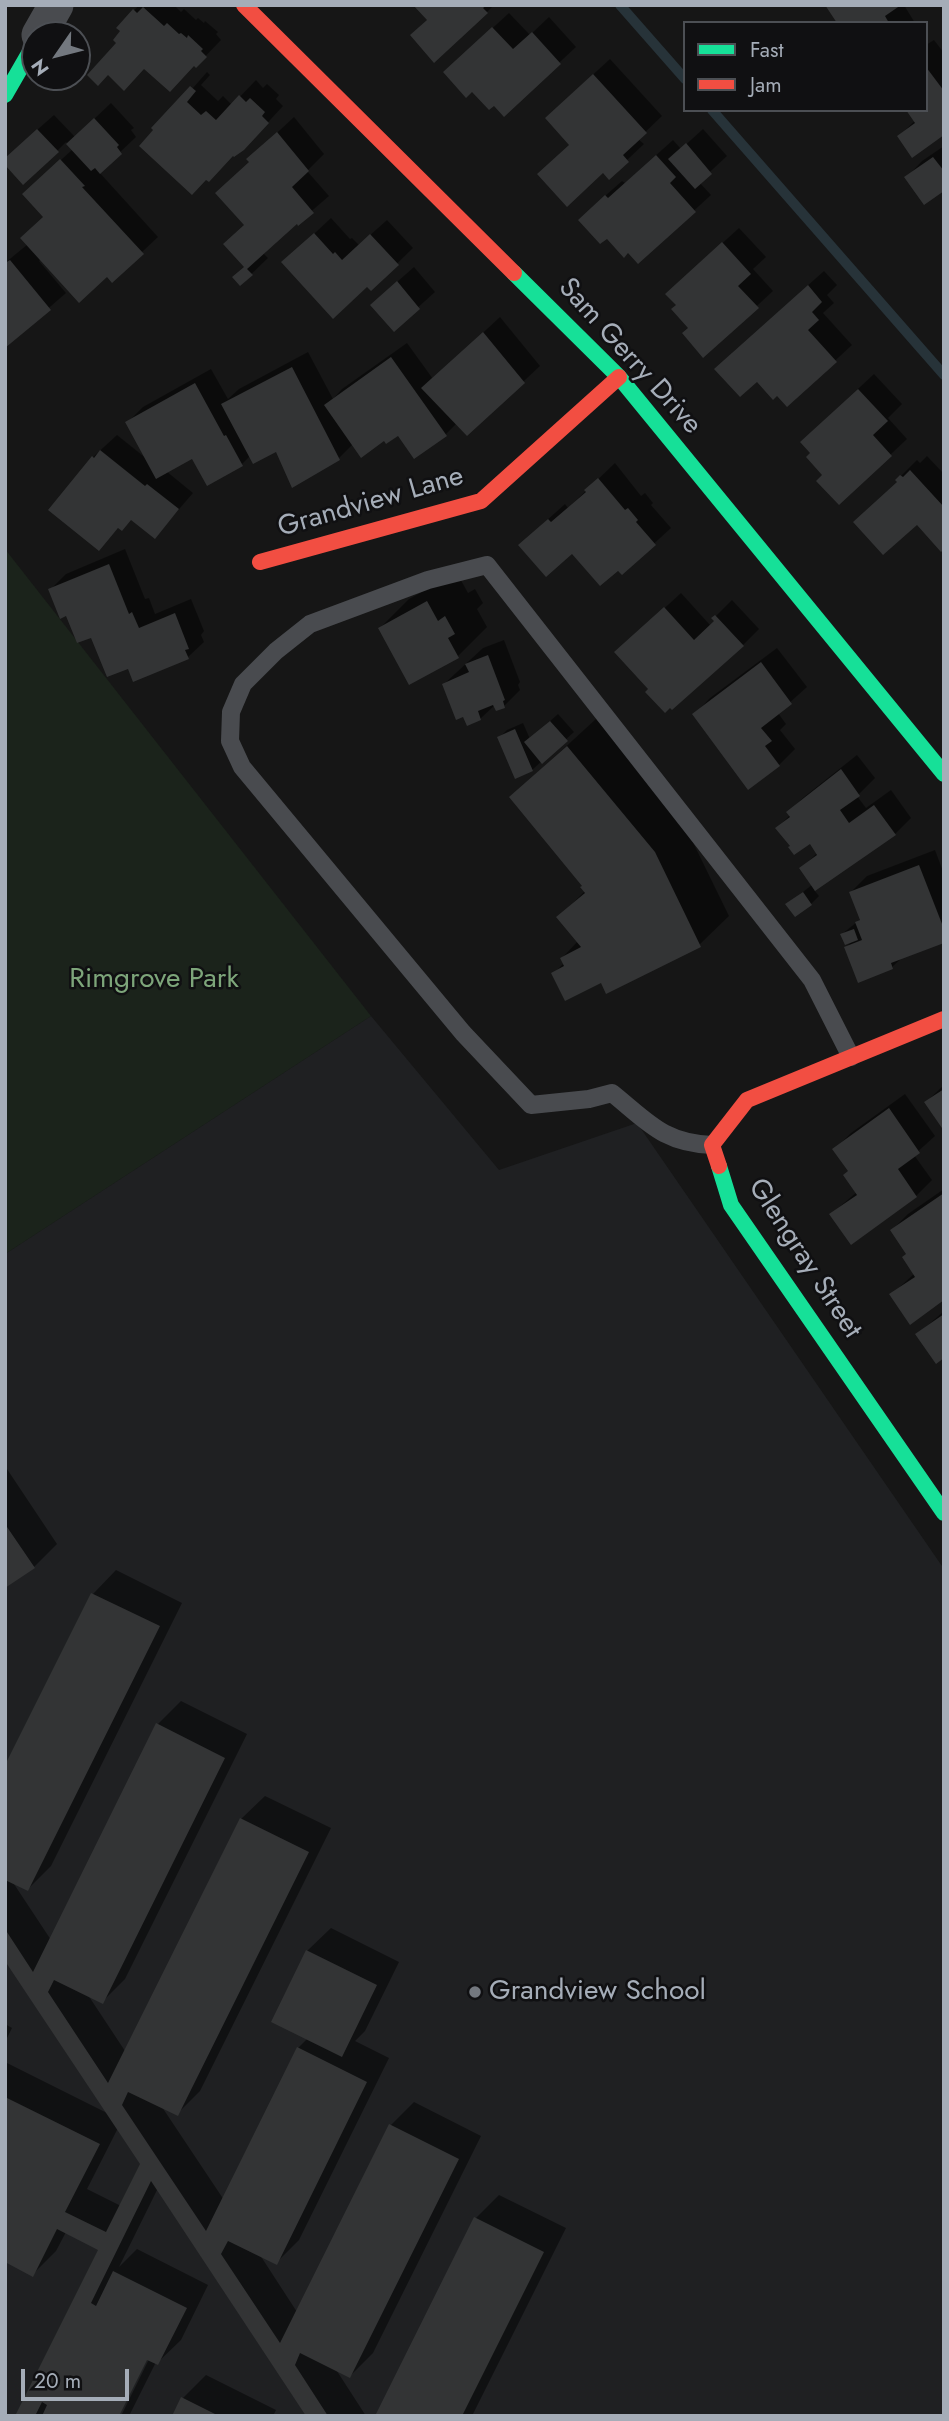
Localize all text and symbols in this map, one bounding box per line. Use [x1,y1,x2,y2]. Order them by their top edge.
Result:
north arrow [21,21,91,91]
legend [683,21,928,112]
text: Fast [750,35,783,65]
text: N [25,53,55,81]
text: Jam [750,70,782,100]
street label: Sam Gerry Drive [550,272,708,442]
street label: Grandview Lane [274,460,468,546]
park label: Rimgrove Park [69,963,239,997]
street label: Glengray Street [740,1173,868,1345]
place label: Grandview School [489,1975,706,2009]
marker: Grandview School [467,1984,483,2000]
scale bar [24,2354,133,2398]
text: 20 m [34,2366,81,2396]

